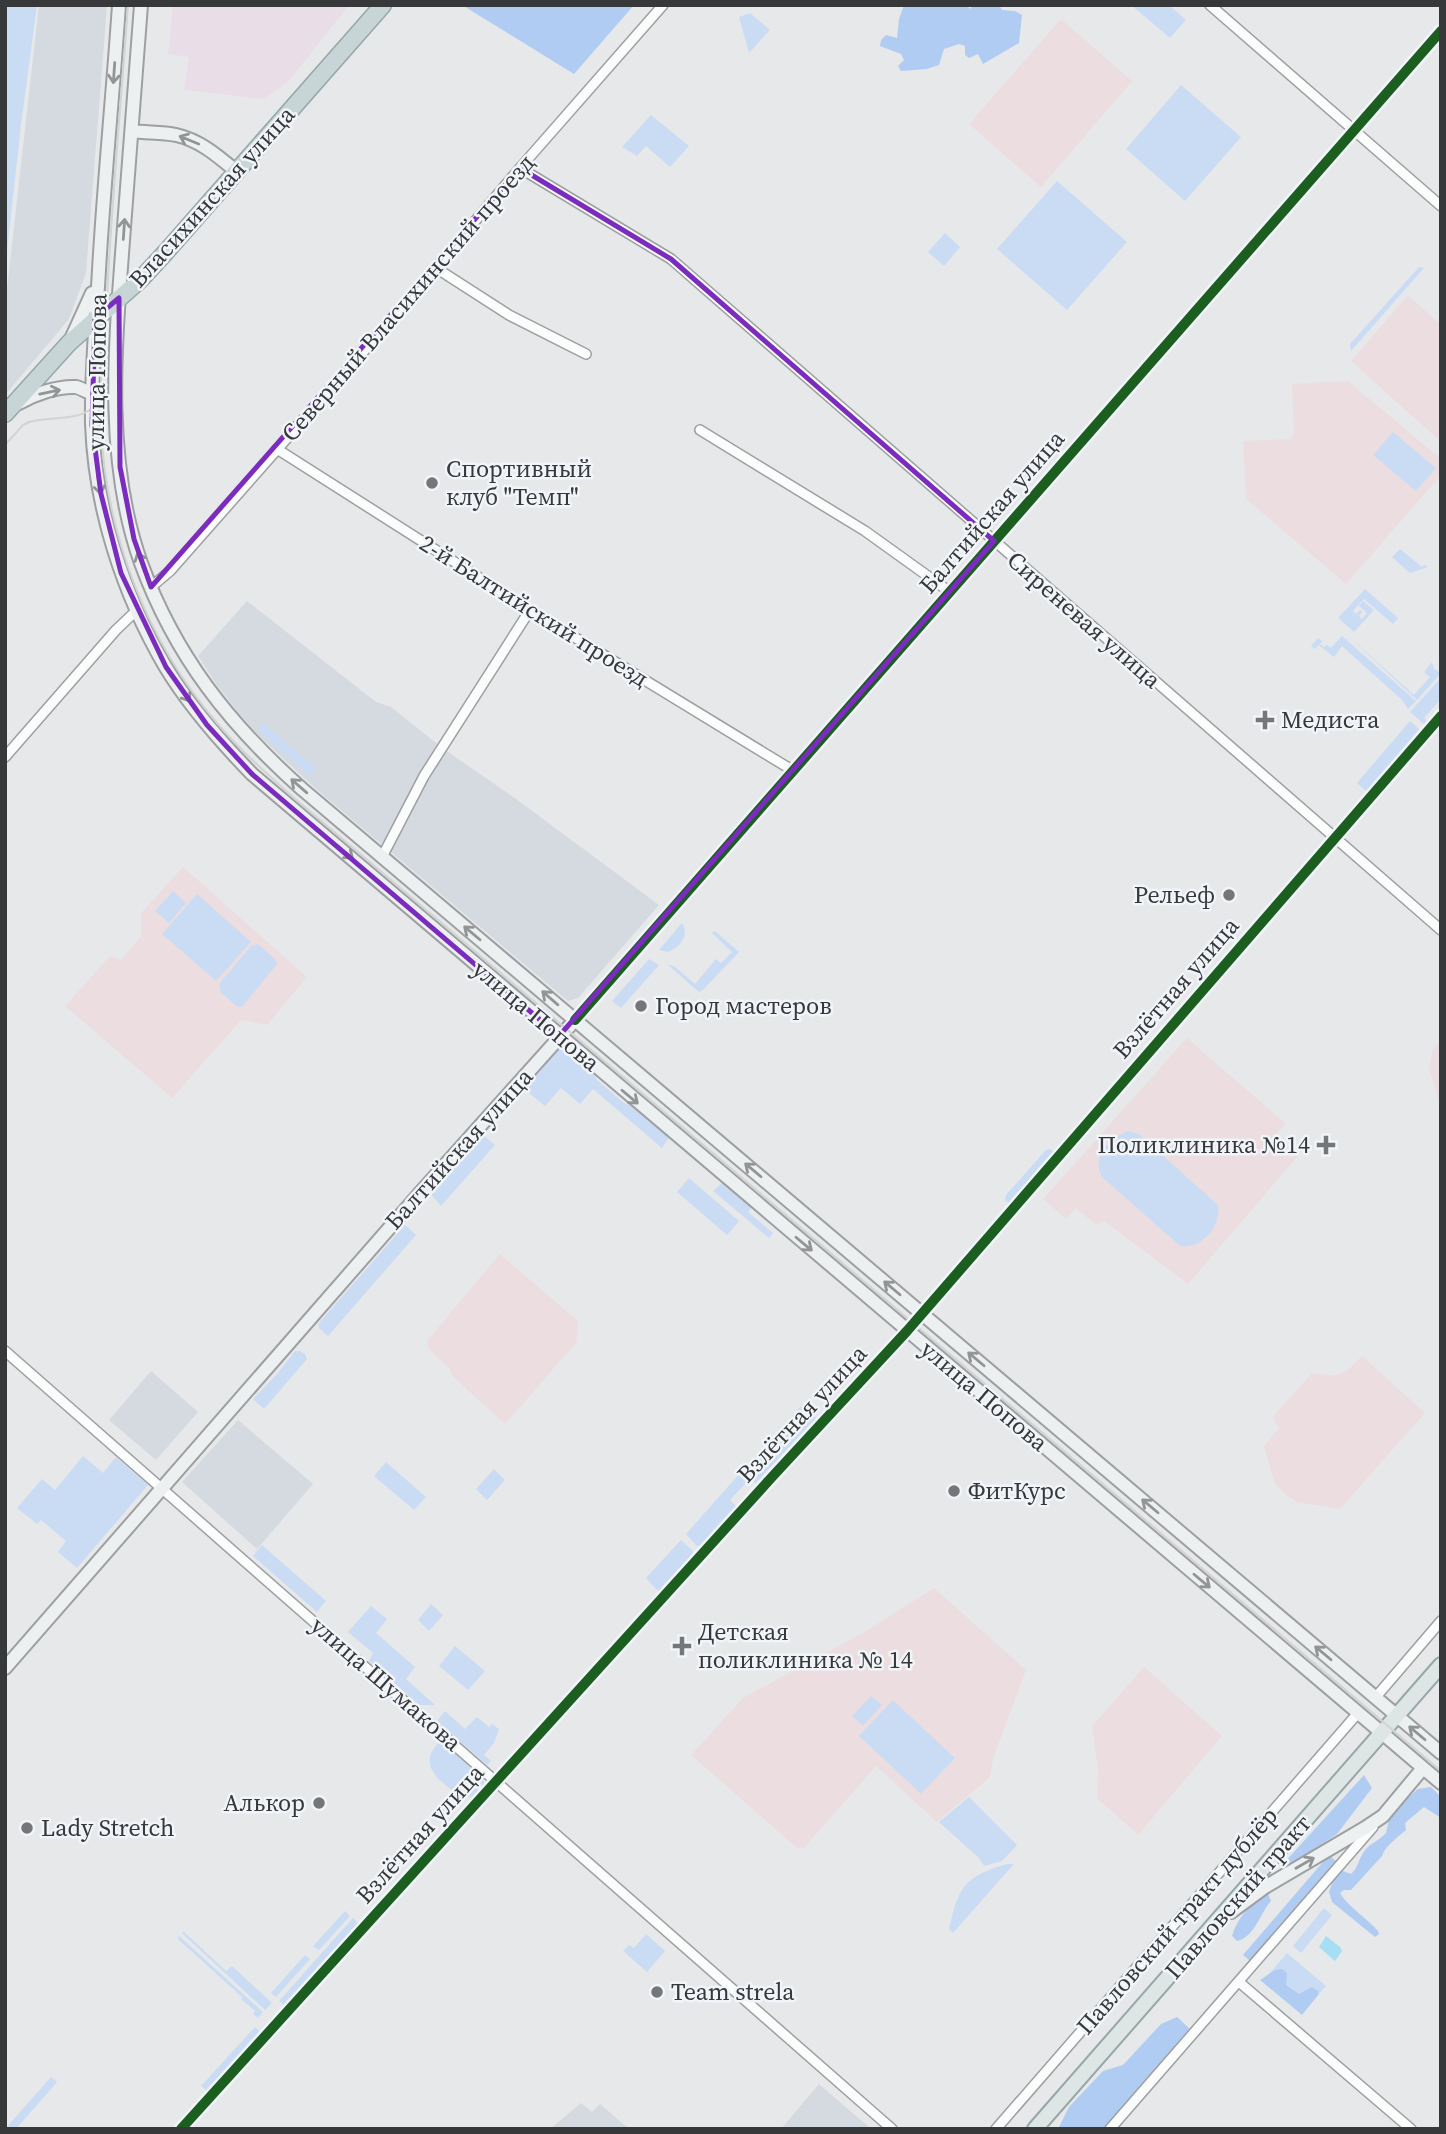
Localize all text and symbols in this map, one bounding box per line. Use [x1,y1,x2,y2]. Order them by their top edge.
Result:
one-way arrow [107,62,120,84]
street label: Власихинская улица [121,98,303,295]
one-way arrow [179,133,200,146]
street label: Северный Власихинский проезд [274,147,542,448]
one-way arrow [118,219,131,241]
street label: улица Попова [79,292,114,451]
one-way arrow [38,384,61,398]
street label: Балтийская улица [911,422,1072,601]
place label: Спортивный клуб "Темп" [446,452,592,513]
one-way arrow [93,472,106,495]
marker: Спортивный клуб "Темп" [424,475,440,491]
street label: 2-й Балтийский проезд [413,527,655,695]
street label: Сиреневая улица [1000,543,1169,696]
one-way arrow [134,552,147,574]
one-way arrow [177,683,191,702]
place label: Медиста [1281,703,1380,736]
marker: Медиста [1255,710,1275,730]
one-way arrow [291,777,308,794]
one-way arrow [336,844,354,860]
place label: Рельеф [1134,878,1215,911]
marker: Рельеф [1221,887,1237,903]
street label: Взлётная улица [1105,909,1247,1065]
one-way arrow [464,925,482,941]
street label: улица Попова [466,953,608,1079]
place label: Город мастеров [655,989,832,1022]
one-way arrow [541,990,559,1006]
marker: Город мастеров [633,998,649,1014]
street label: Балтийская улица [377,1060,541,1237]
one-way arrow [621,1088,639,1104]
place label: Поликлиника №14 [1098,1128,1310,1161]
marker: Поликлиника №14 [1316,1135,1336,1155]
one-way arrow [744,1162,762,1178]
one-way arrow [794,1236,812,1251]
one-way arrow [883,1280,901,1296]
street label: улица Попова [914,1333,1056,1459]
street label: Взлётная улица [729,1337,875,1490]
one-way arrow [967,1351,985,1367]
place label: ФитКурс [968,1474,1066,1507]
marker: ФитКурс [946,1483,962,1499]
one-way arrow [1141,1498,1159,1514]
one-way arrow [1193,1573,1211,1589]
street label: улица Шумакова [304,1609,470,1759]
place label: Детская поликлиника № 14 [698,1615,913,1676]
marker: Детская поликлиника № 14 [672,1636,692,1656]
one-way arrow [1315,1645,1333,1661]
one-way arrow [1408,1725,1426,1741]
street label: Взлётная улица [348,1756,492,1911]
place label: Алькор [223,1786,305,1819]
marker: Алькор [311,1795,327,1811]
street label: Павловский тракт дублёр [1069,1800,1285,2041]
street label: Павловский тракт [1157,1807,1318,1986]
place label: Lady Stretch [41,1811,174,1844]
marker: Lady Stretch [19,1820,35,1836]
one-way arrow [1294,1856,1315,1869]
place label: Team strela [671,1975,795,2008]
marker: Team strela [649,1984,665,2000]

